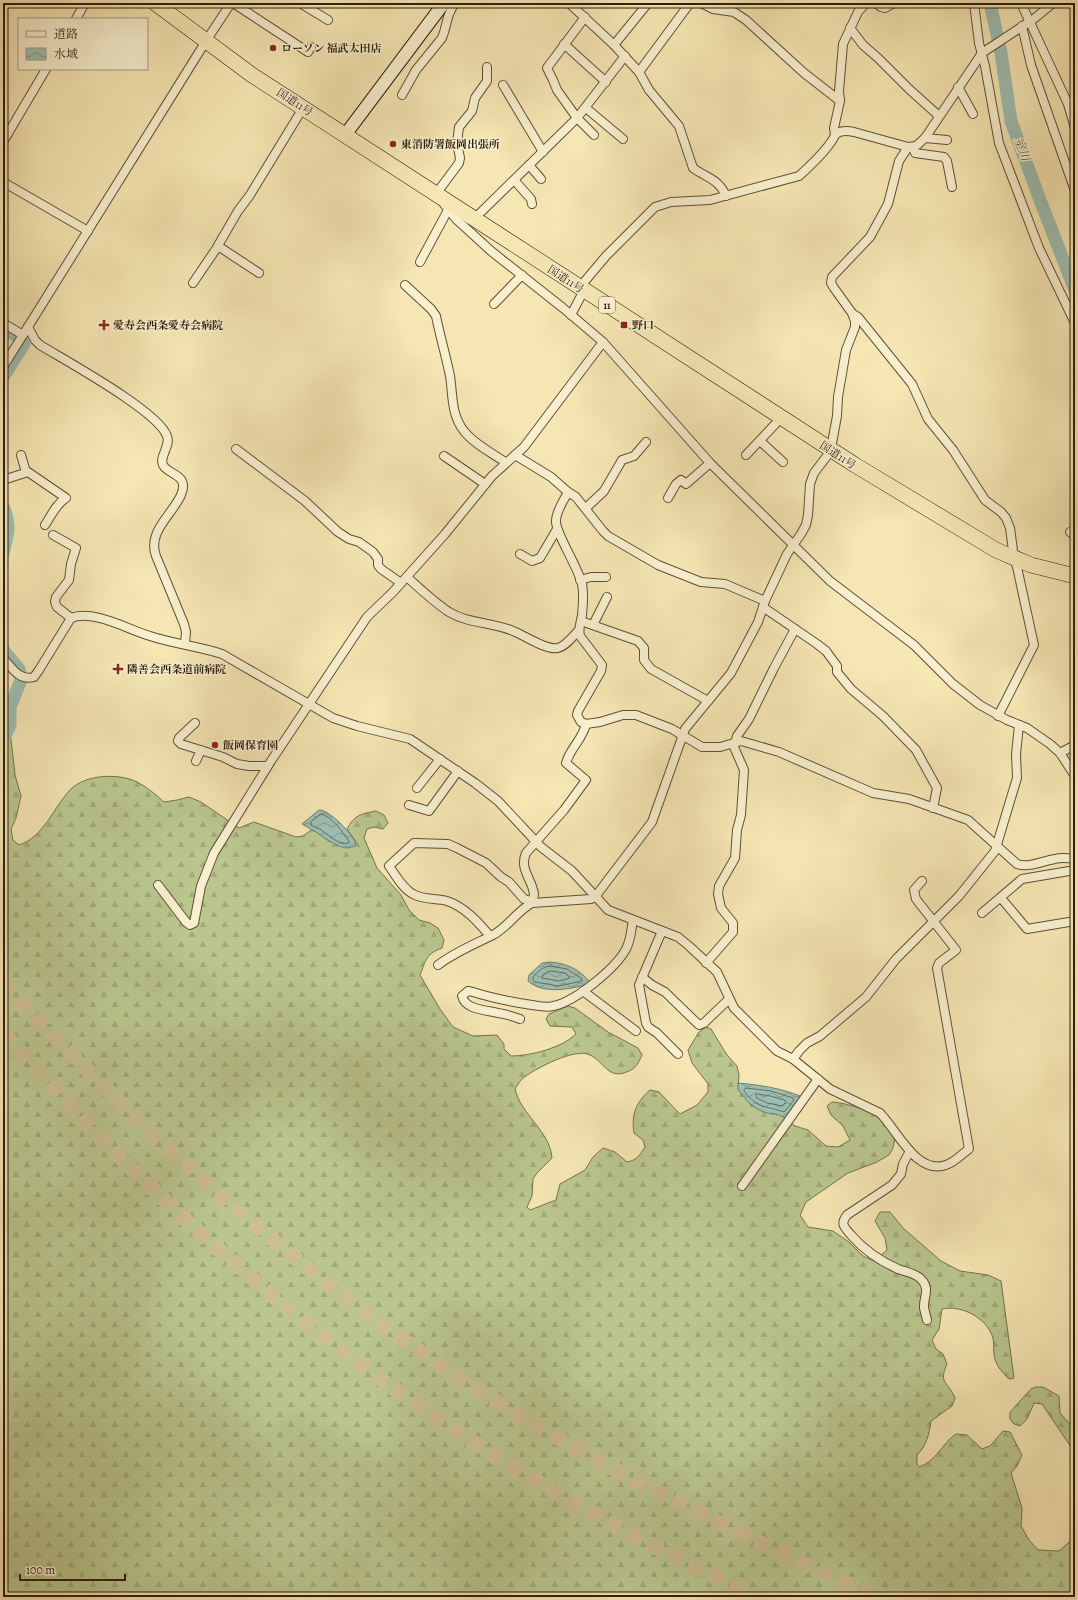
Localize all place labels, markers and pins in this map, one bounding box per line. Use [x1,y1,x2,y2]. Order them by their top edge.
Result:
place label: ローソン 福武太田店 [281,41,381,56]
marker: ローソン 福武太田店 [268,43,278,53]
place label: 東消防署飯岡出張所 [401,137,500,152]
marker: 東消防署飯岡出張所 [388,139,398,149]
place label: 愛寿会西条愛寿会病院 [113,318,223,333]
place label: 野口 [632,318,654,333]
marker: 愛寿会西条愛寿会病院 [98,319,110,331]
marker: 野口 [619,320,629,330]
place label: 隣善会西条道前病院 [127,662,226,677]
marker: 隣善会西条道前病院 [112,663,124,675]
place label: 飯岡保育園 [222,738,278,753]
marker: 飯岡保育園 [210,740,220,750]

